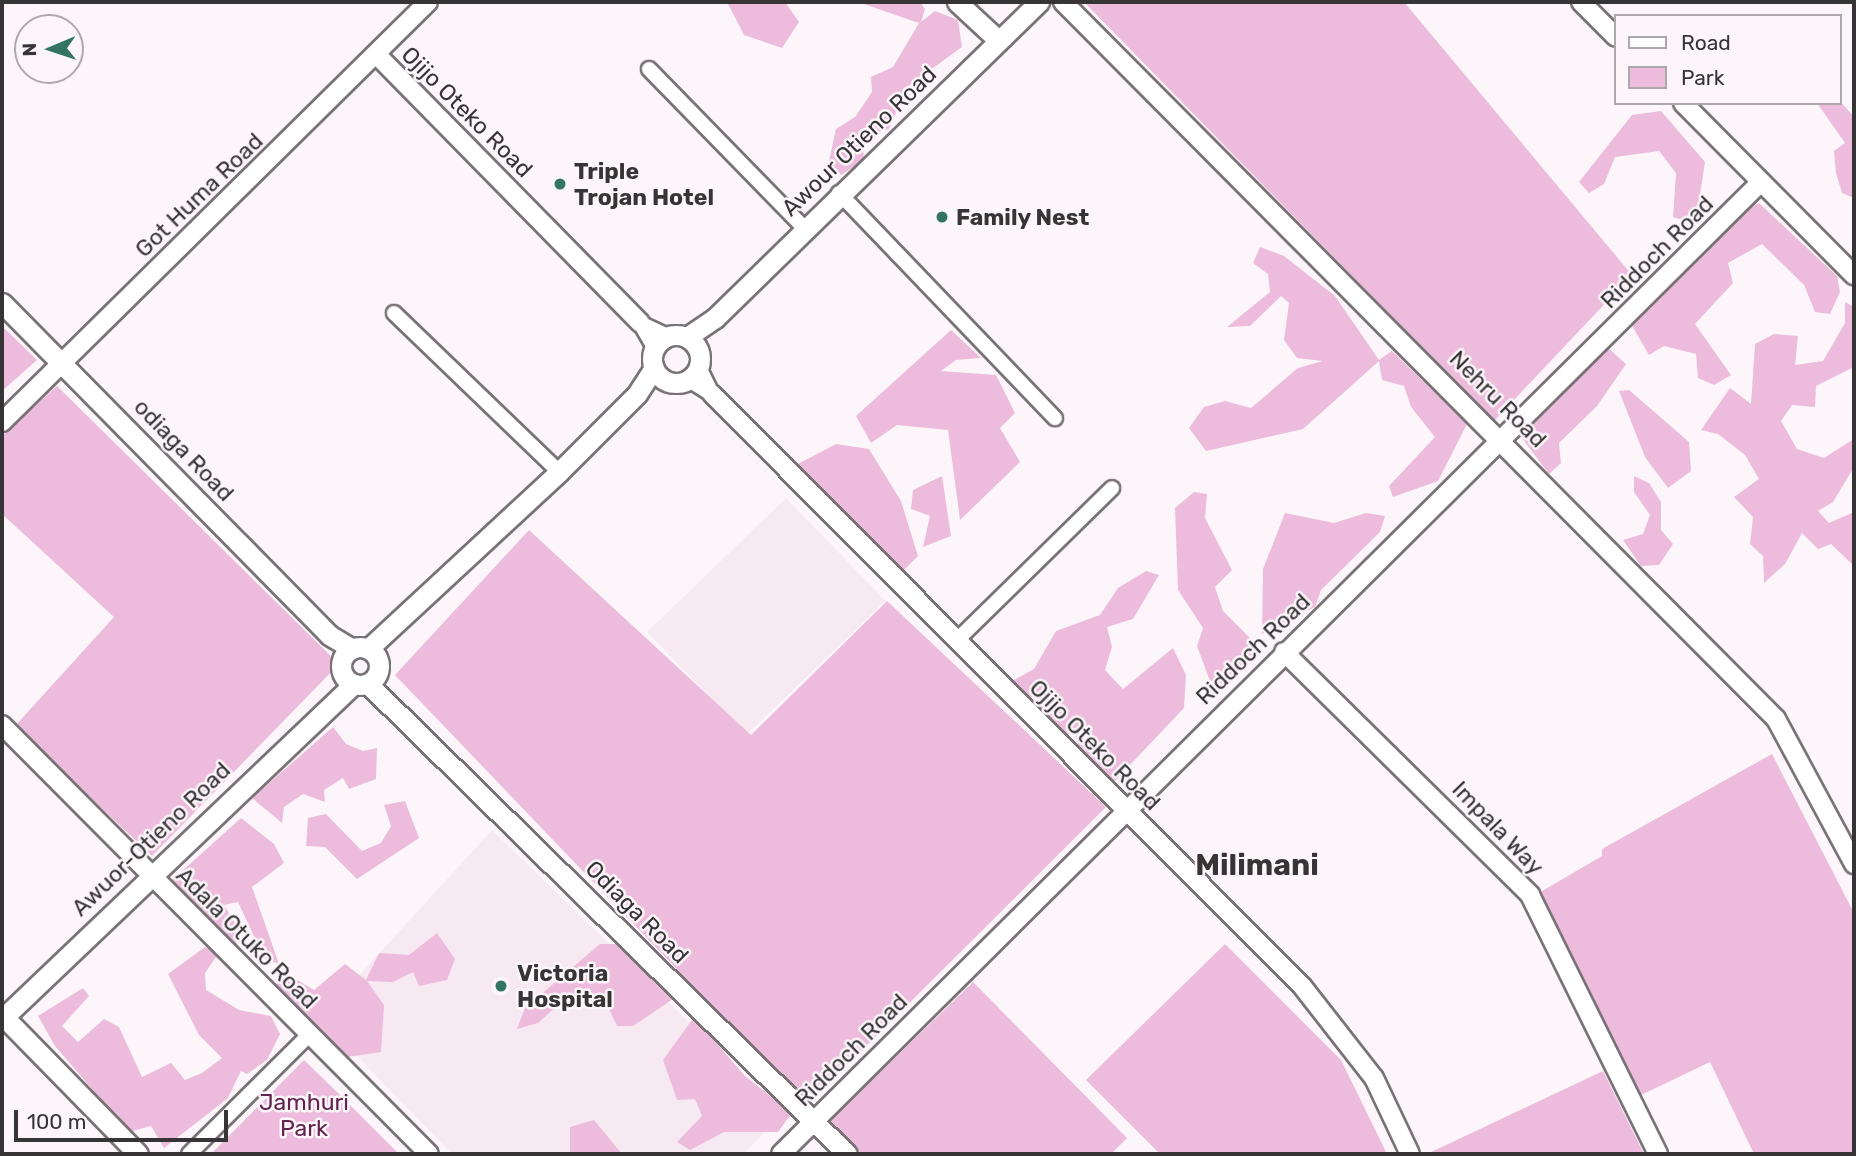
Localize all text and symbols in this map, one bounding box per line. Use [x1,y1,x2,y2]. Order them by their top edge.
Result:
north arrow [14,14,84,84]
legend [1615,14,1842,105]
text: Road [1681,30,1731,55]
street label: Ojijo Oteko Road [396,41,538,183]
text: N [18,42,41,57]
street label: Awour Otieno Road [776,60,942,222]
text: Park [1681,65,1725,90]
street label: Got Huma Road [129,127,269,263]
place label: Triple Trojan Hotel [574,157,714,211]
marker: Triple Trojan Hotel [552,176,568,192]
street label: Riddoch Road [1595,190,1719,314]
place label: Family Nest [956,203,1090,231]
marker: Family Nest [934,209,950,225]
street label: Nehru Road [1444,345,1552,453]
street label: odiaga Road [128,393,240,507]
street label: Riddoch Road [1190,588,1316,710]
street label: Ojijo Oteko Road [1024,674,1166,816]
street label: Awuor-Otieno Road [66,756,236,922]
street label: Impala Way [1446,775,1550,881]
district label: Milimani [1195,847,1319,883]
street label: Odiaga Road [580,855,694,969]
street label: Adala Otuko Road [171,862,323,1014]
place label: Victoria Hospital [517,959,613,1013]
marker: Victoria Hospital [491,976,511,996]
street label: Riddoch Road [789,988,913,1112]
park label: Jamhuri Park [259,1088,349,1142]
scale bar [18,1096,231,1140]
text: 100 m [27,1109,86,1134]

